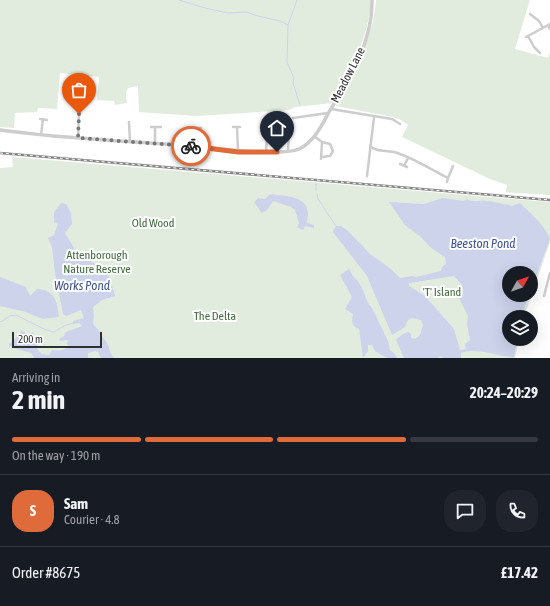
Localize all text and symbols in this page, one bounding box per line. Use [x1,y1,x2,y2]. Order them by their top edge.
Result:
street label: Meadow Lane [328,45,368,105]
pin [62,73,96,114]
icon: bag [68,79,90,101]
pin [260,111,294,152]
icon: home [266,117,288,139]
courier [171,126,211,166]
icon: bike [180,135,202,157]
park label: Old Wood [132,216,174,230]
water label: Beeston Pond [451,236,515,251]
park label: Attenborough Nature Reserve [63,248,131,276]
north arrow [502,266,538,302]
map controls [502,266,538,346]
water label: Works Pond [54,278,110,293]
park label: 'T' Island [423,285,461,299]
park label: The Delta [194,309,236,323]
button: layers [502,310,538,346]
scale bar [12,330,102,349]
text: 200 m [18,333,43,345]
text: Arriving in [12,370,60,385]
text: 20:24–20:29 [470,384,538,401]
text: 2 min [12,385,65,415]
text: On the way · 190 m [12,448,100,463]
button: chat [444,490,486,532]
button: phone [496,490,538,532]
text: Sam [64,495,88,512]
text: S [30,502,36,519]
text: Courier · 4.8 [64,512,120,527]
text: Order #8675 [12,564,80,581]
text: £17.42 [501,564,538,581]

